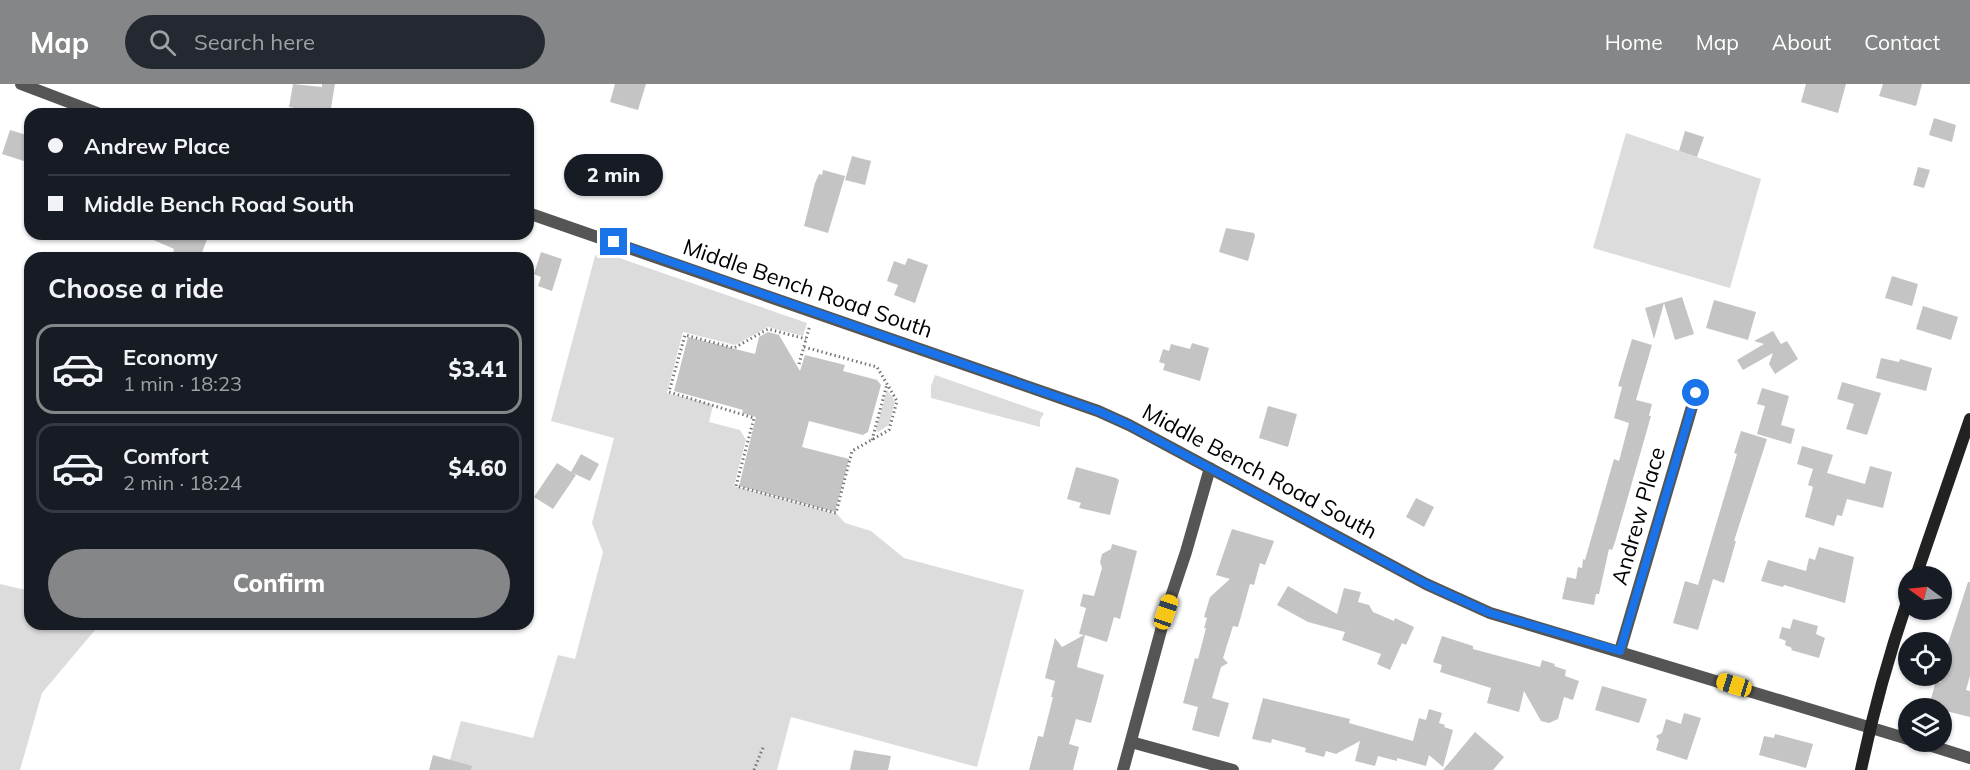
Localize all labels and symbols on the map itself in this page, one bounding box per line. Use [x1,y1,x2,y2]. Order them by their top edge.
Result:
callout: 2 min [564,155,664,197]
route end [600,228,627,255]
street label: Middle Bench Road South [680,232,936,344]
route start [1682,379,1709,406]
street label: Middle Bench Road South [1138,397,1382,545]
street label: Andrew Place [1605,444,1671,588]
north arrow [1898,566,1952,620]
car [1152,592,1180,632]
car [1714,671,1754,699]

